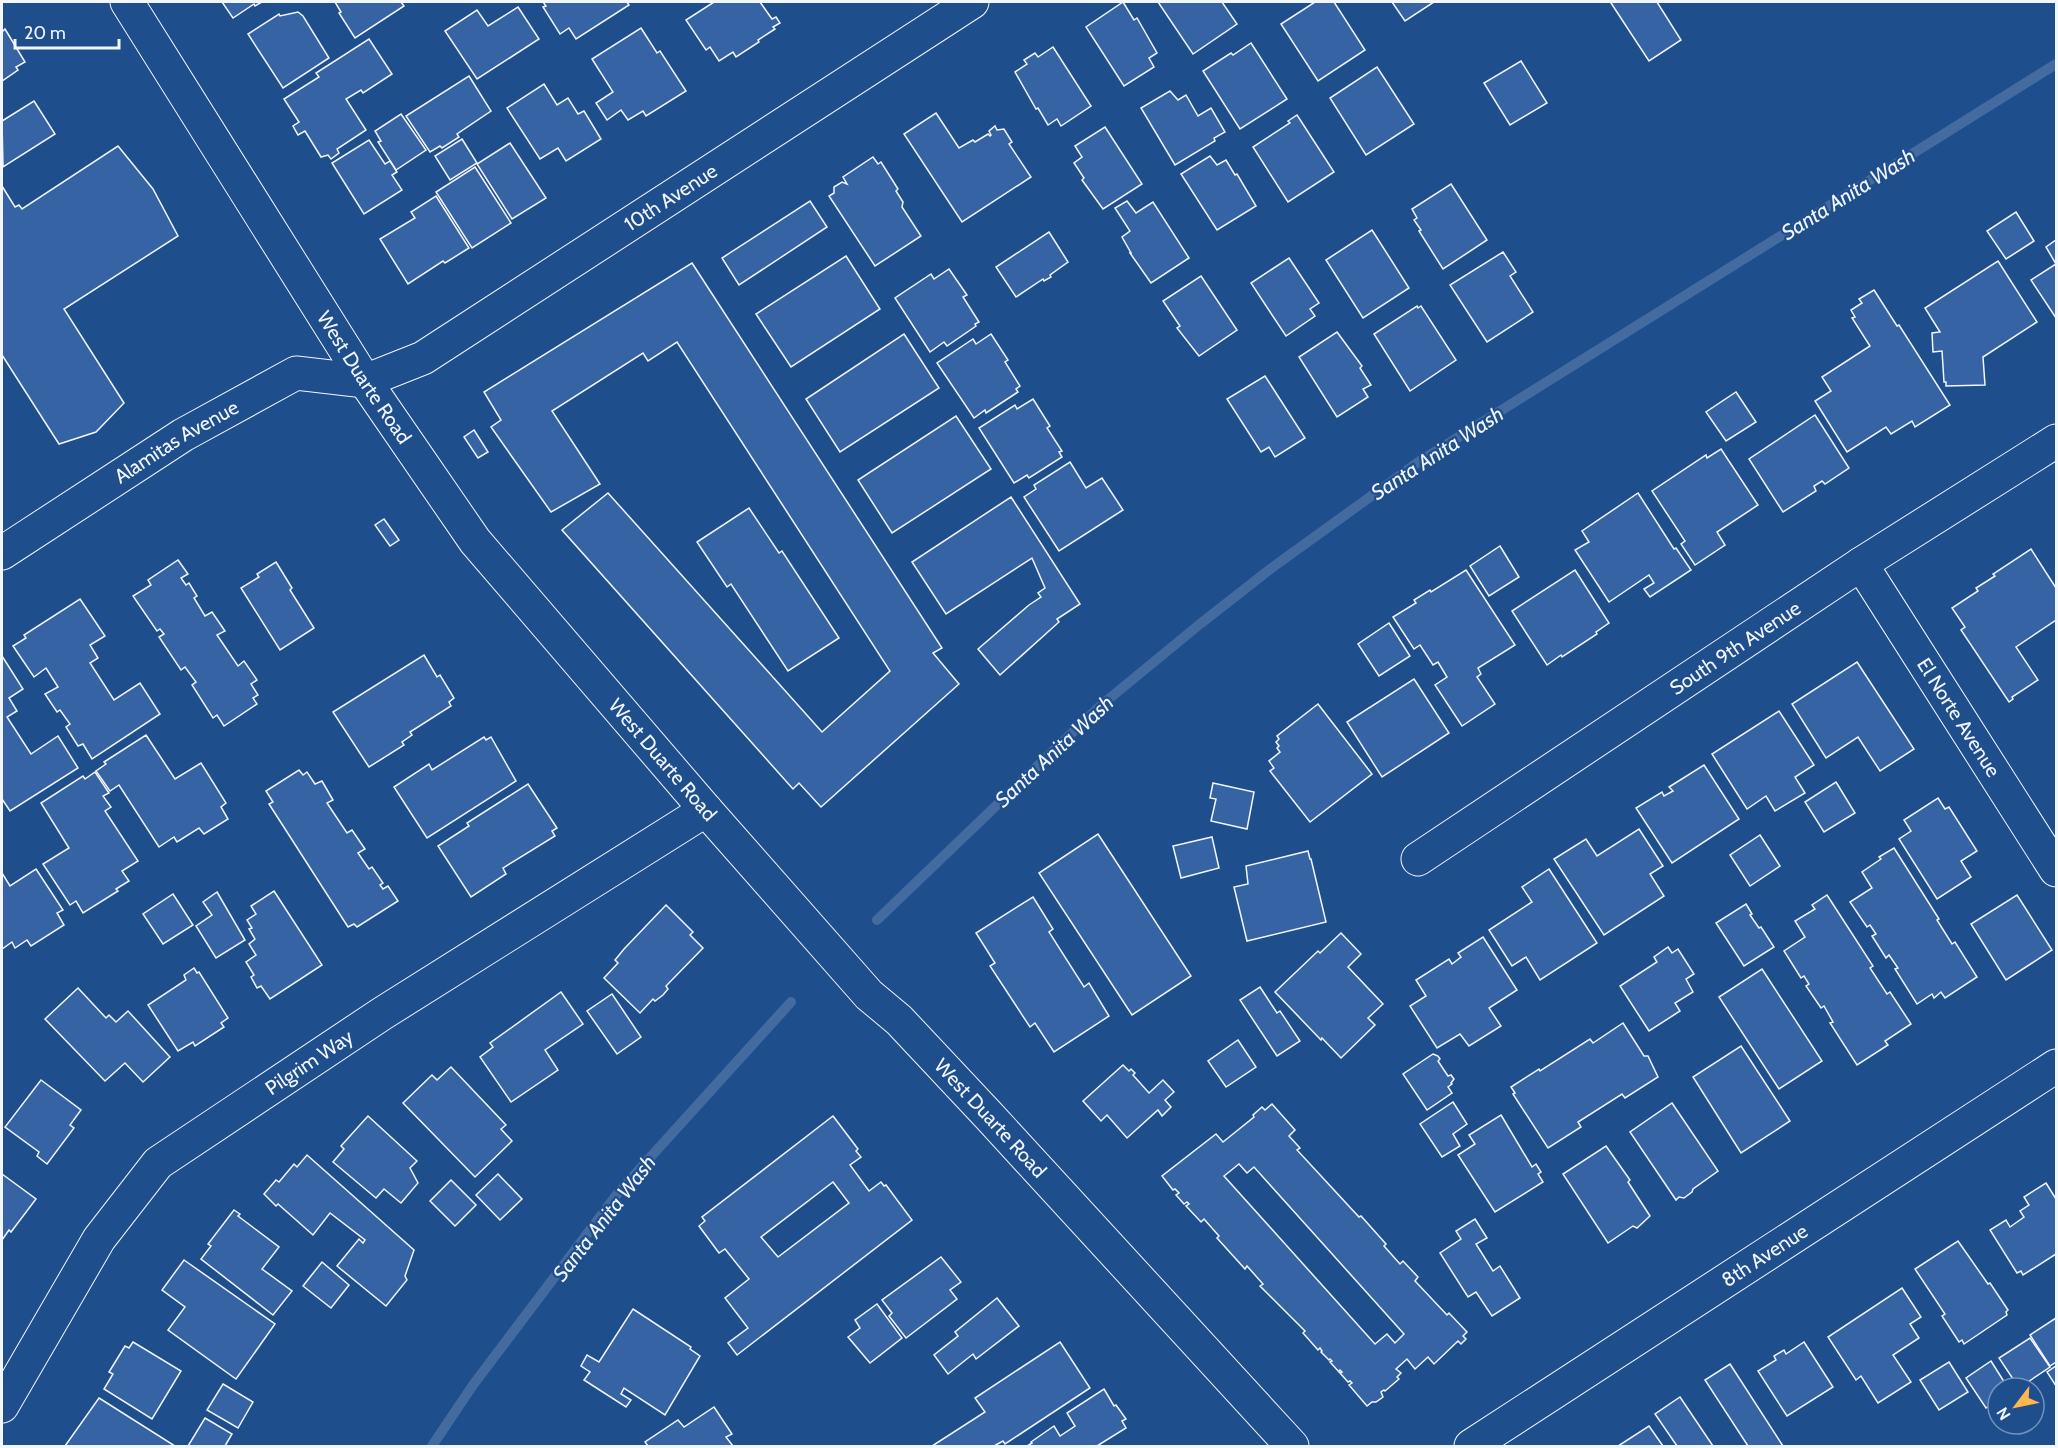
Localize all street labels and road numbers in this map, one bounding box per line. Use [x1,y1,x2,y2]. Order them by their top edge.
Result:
street label: 10th Avenue [620,158,722,236]
street label: West Duarte Road [312,307,416,448]
street label: Alamitas Avenue [110,395,243,488]
street label: South 9th Avenue [1665,596,1805,700]
street label: El Norte Avenue [1912,654,2006,781]
street label: West Duarte Road [604,694,722,826]
street label: Pilgrim Way [261,1024,358,1100]
street label: West Duarte Road [929,1054,1052,1183]
street label: 8th Avenue [1717,1219,1812,1292]

